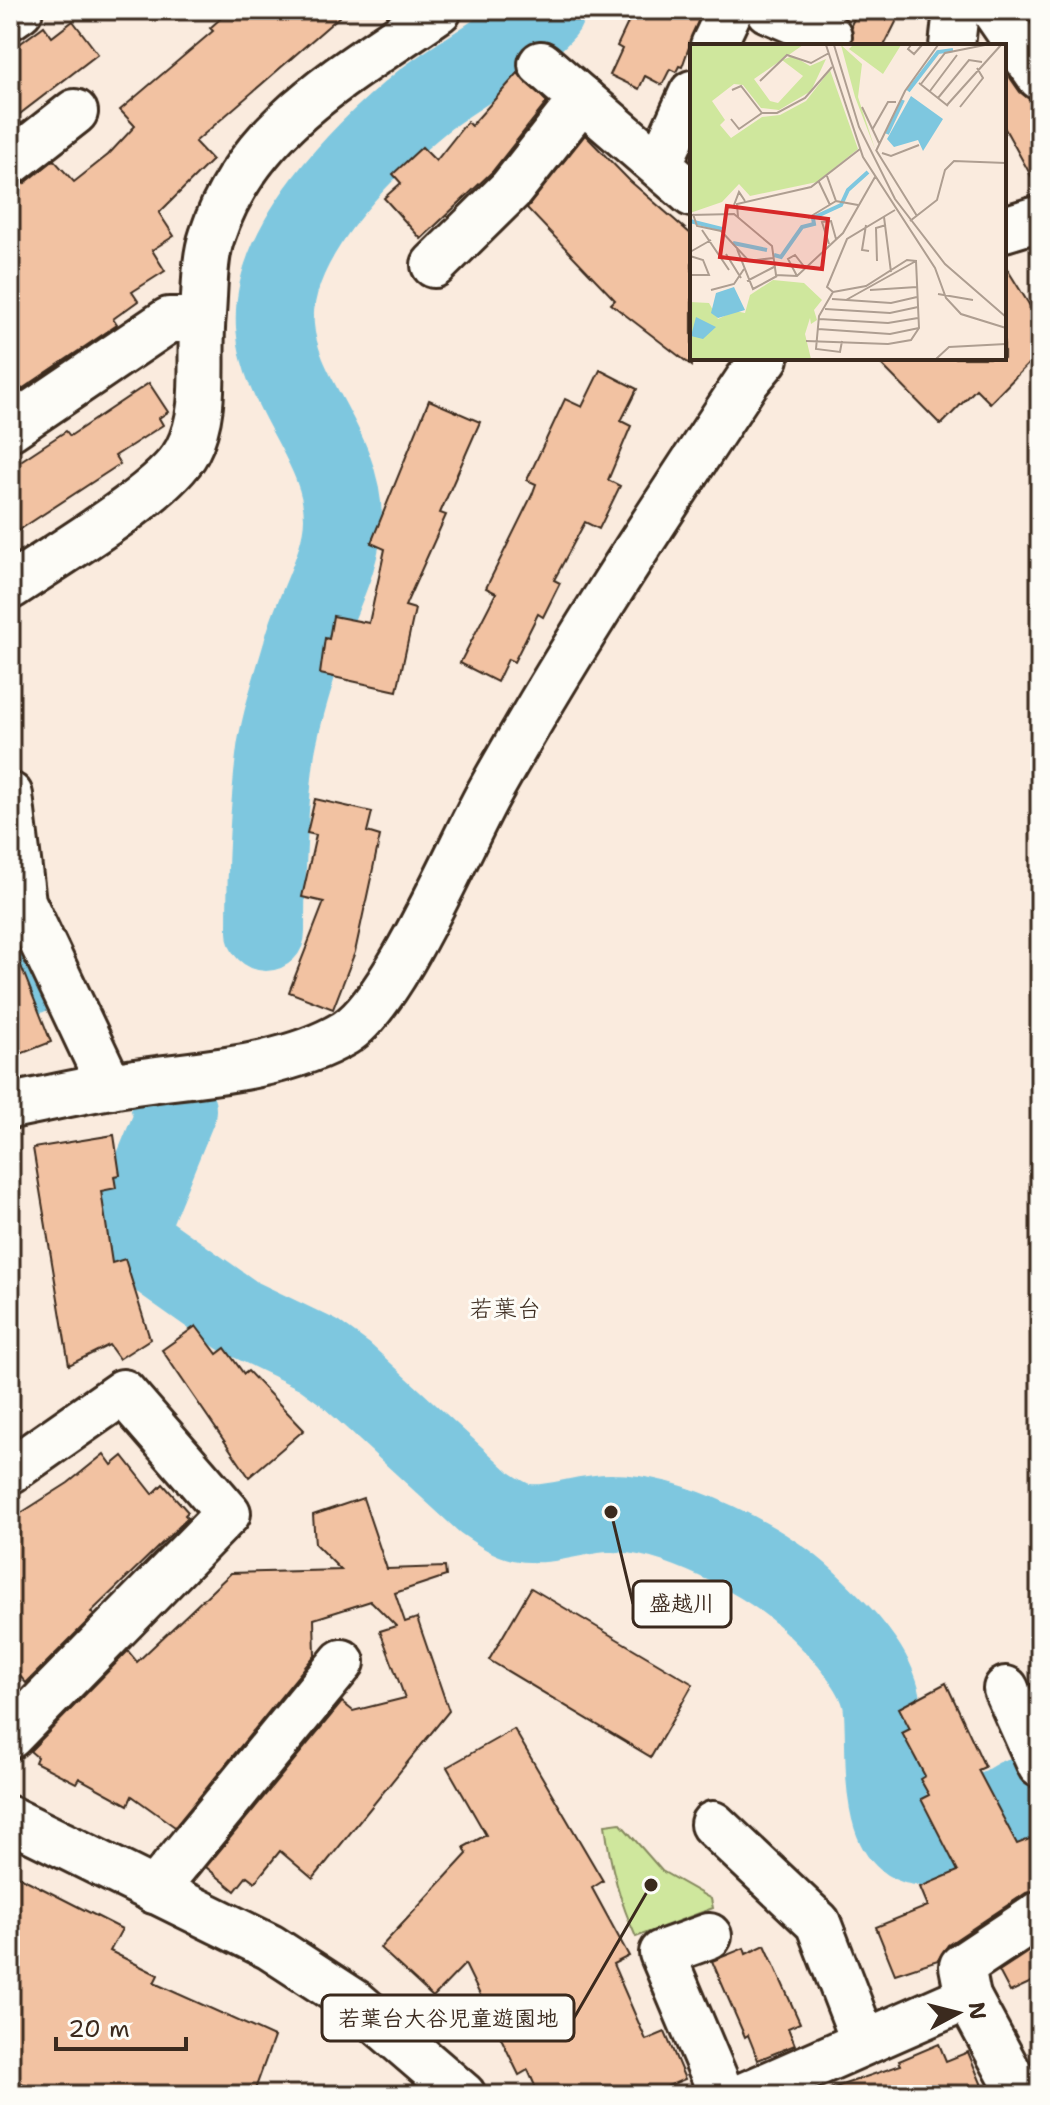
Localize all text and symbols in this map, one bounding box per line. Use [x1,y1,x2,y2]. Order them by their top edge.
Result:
inset map [690,44,1006,360]
district label: 若葉台 [469,1293,541,1325]
callout: 盛越川 [633,1581,731,1627]
text: 盛越川 [649,1589,715,1618]
north arrow [918,1973,998,2053]
callout: 若葉台大谷児童遊園地 [322,1995,574,2041]
text: N [962,2000,993,2021]
scale bar [56,2001,186,2051]
text: 若葉台大谷児童遊園地 [338,2004,558,2033]
text: 20 m [68,2013,130,2045]

